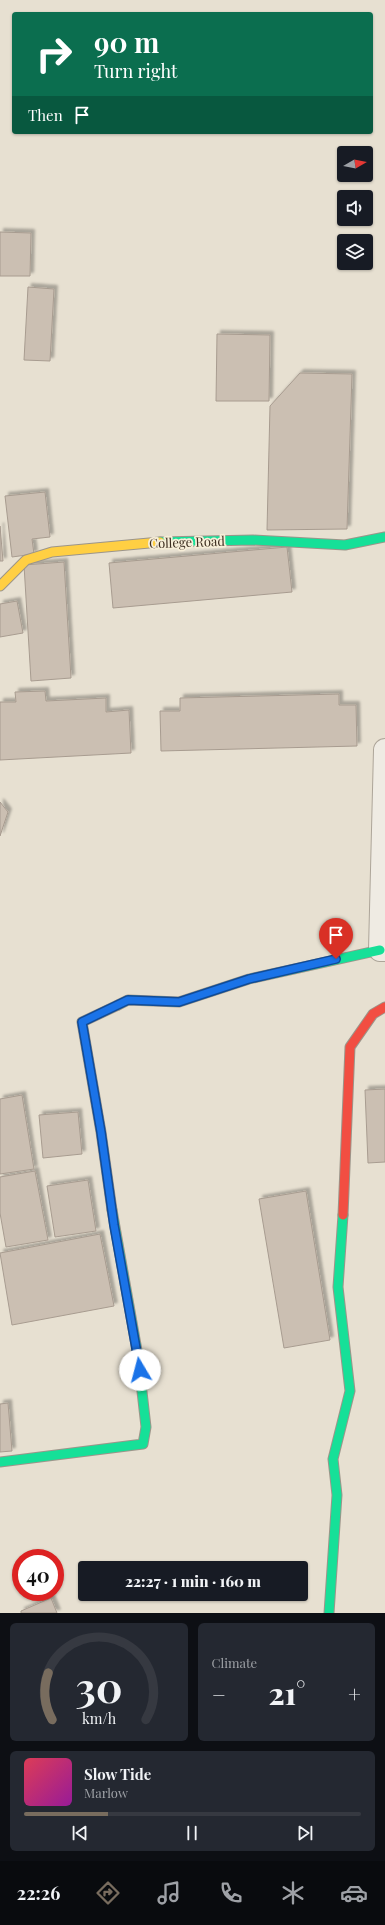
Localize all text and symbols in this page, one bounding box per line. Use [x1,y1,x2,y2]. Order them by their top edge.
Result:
text: 90 m [94,23,159,60]
icon: right [28,28,80,80]
text: Turn right [94,59,177,83]
icon: arrive [71,104,93,126]
text: Then [28,105,63,125]
north arrow [337,146,373,182]
map controls [337,146,373,270]
button: sound [337,190,373,226]
button: layers [337,234,373,270]
street label: College Road [149,532,226,551]
pin [319,918,353,959]
icon: arrive [325,924,347,946]
position arrow [119,1349,161,1391]
speed limit sign: 40 [12,1549,64,1601]
text: 22:27 · 1 min · 160 m [125,1571,261,1591]
text: Climate [212,1654,257,1671]
text: 30 [75,1658,122,1713]
text: 21° [268,1673,305,1713]
text: − [212,1679,226,1709]
text: + [348,1679,361,1709]
text: km/h [82,1709,116,1728]
text: Slow Tide [84,1764,151,1784]
text: Marlow [84,1784,128,1801]
icon: previous [69,1822,91,1844]
icon: pause [181,1822,203,1844]
icon: next [294,1822,316,1844]
icon: directions [94,1879,122,1907]
icon: music [155,1879,183,1907]
icon: phone [217,1879,245,1907]
icon: climate [279,1879,307,1907]
icon: car [340,1879,368,1907]
text: 22:26 [17,1881,60,1905]

